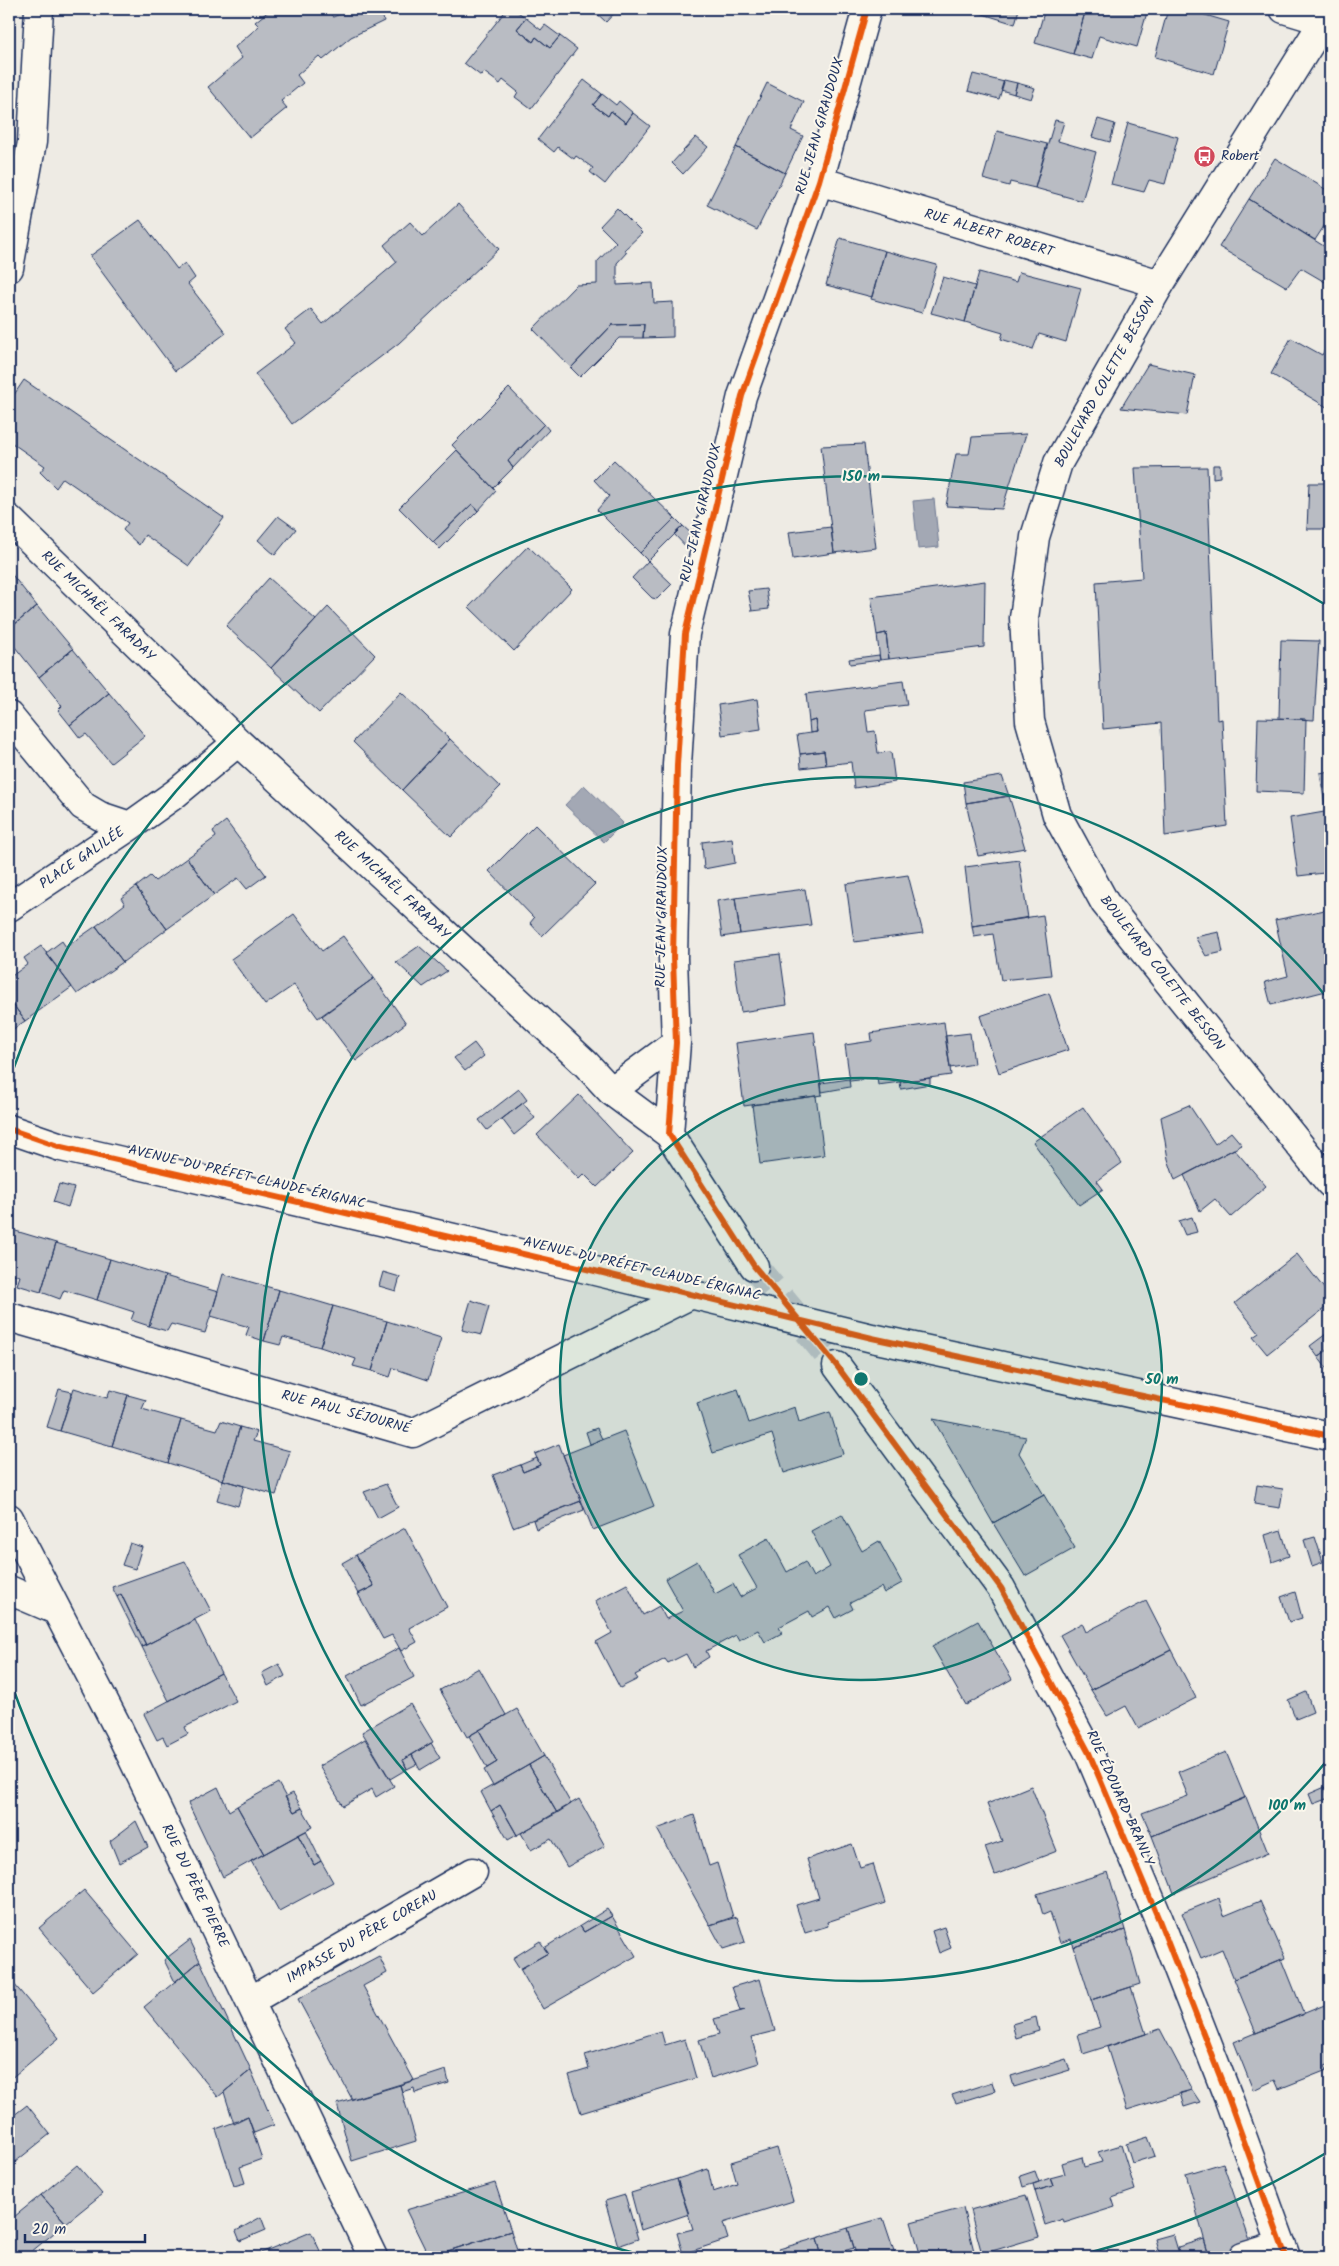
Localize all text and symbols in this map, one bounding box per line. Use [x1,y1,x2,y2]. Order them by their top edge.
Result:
street label: RUE JEAN GIRAUDOUX [790,55,850,197]
bus stop icon: Robert [1193,144,1217,168]
place label: Robert [1221,145,1260,167]
street label: RUE ALBERT ROBERT [922,203,1058,264]
street label: BOULEVARD COLETTE BESSON [1049,292,1161,471]
street label: RUE JEAN GIRAUDOUX [674,441,728,584]
text: 150 m [842,465,880,489]
street label: RUE MICHAËL FARADAY [36,545,161,667]
street label: PLACE GALILÉE [35,821,130,895]
street label: RUE MICHAËL FARADAY [329,825,456,945]
street label: RUE JEAN GIRAUDOUX [650,846,674,988]
street label: BOULEVARD COLETTE BESSON [1094,891,1230,1056]
street label: AVENUE DU PRÉFET CLAUDE ÉRIGNAC [126,1139,368,1215]
street label: AVENUE DU PRÉFET CLAUDE ÉRIGNAC [521,1231,763,1307]
text: 50 m [1144,1368,1179,1392]
centre of rings [852,1370,870,1388]
street label: RUE PAUL SÉJOURNÉ [279,1384,414,1440]
street label: RUE ÉDOUARD BRANLY [1080,1727,1160,1870]
text: 100 m [1268,1794,1306,1818]
street label: RUE DU PÈRE PIERRE [155,1820,235,1953]
street label: IMPASSE DU PÈRE COREAU [282,1885,442,1989]
scale bar [25,2211,145,2243]
text: 20 m [32,2218,66,2242]

